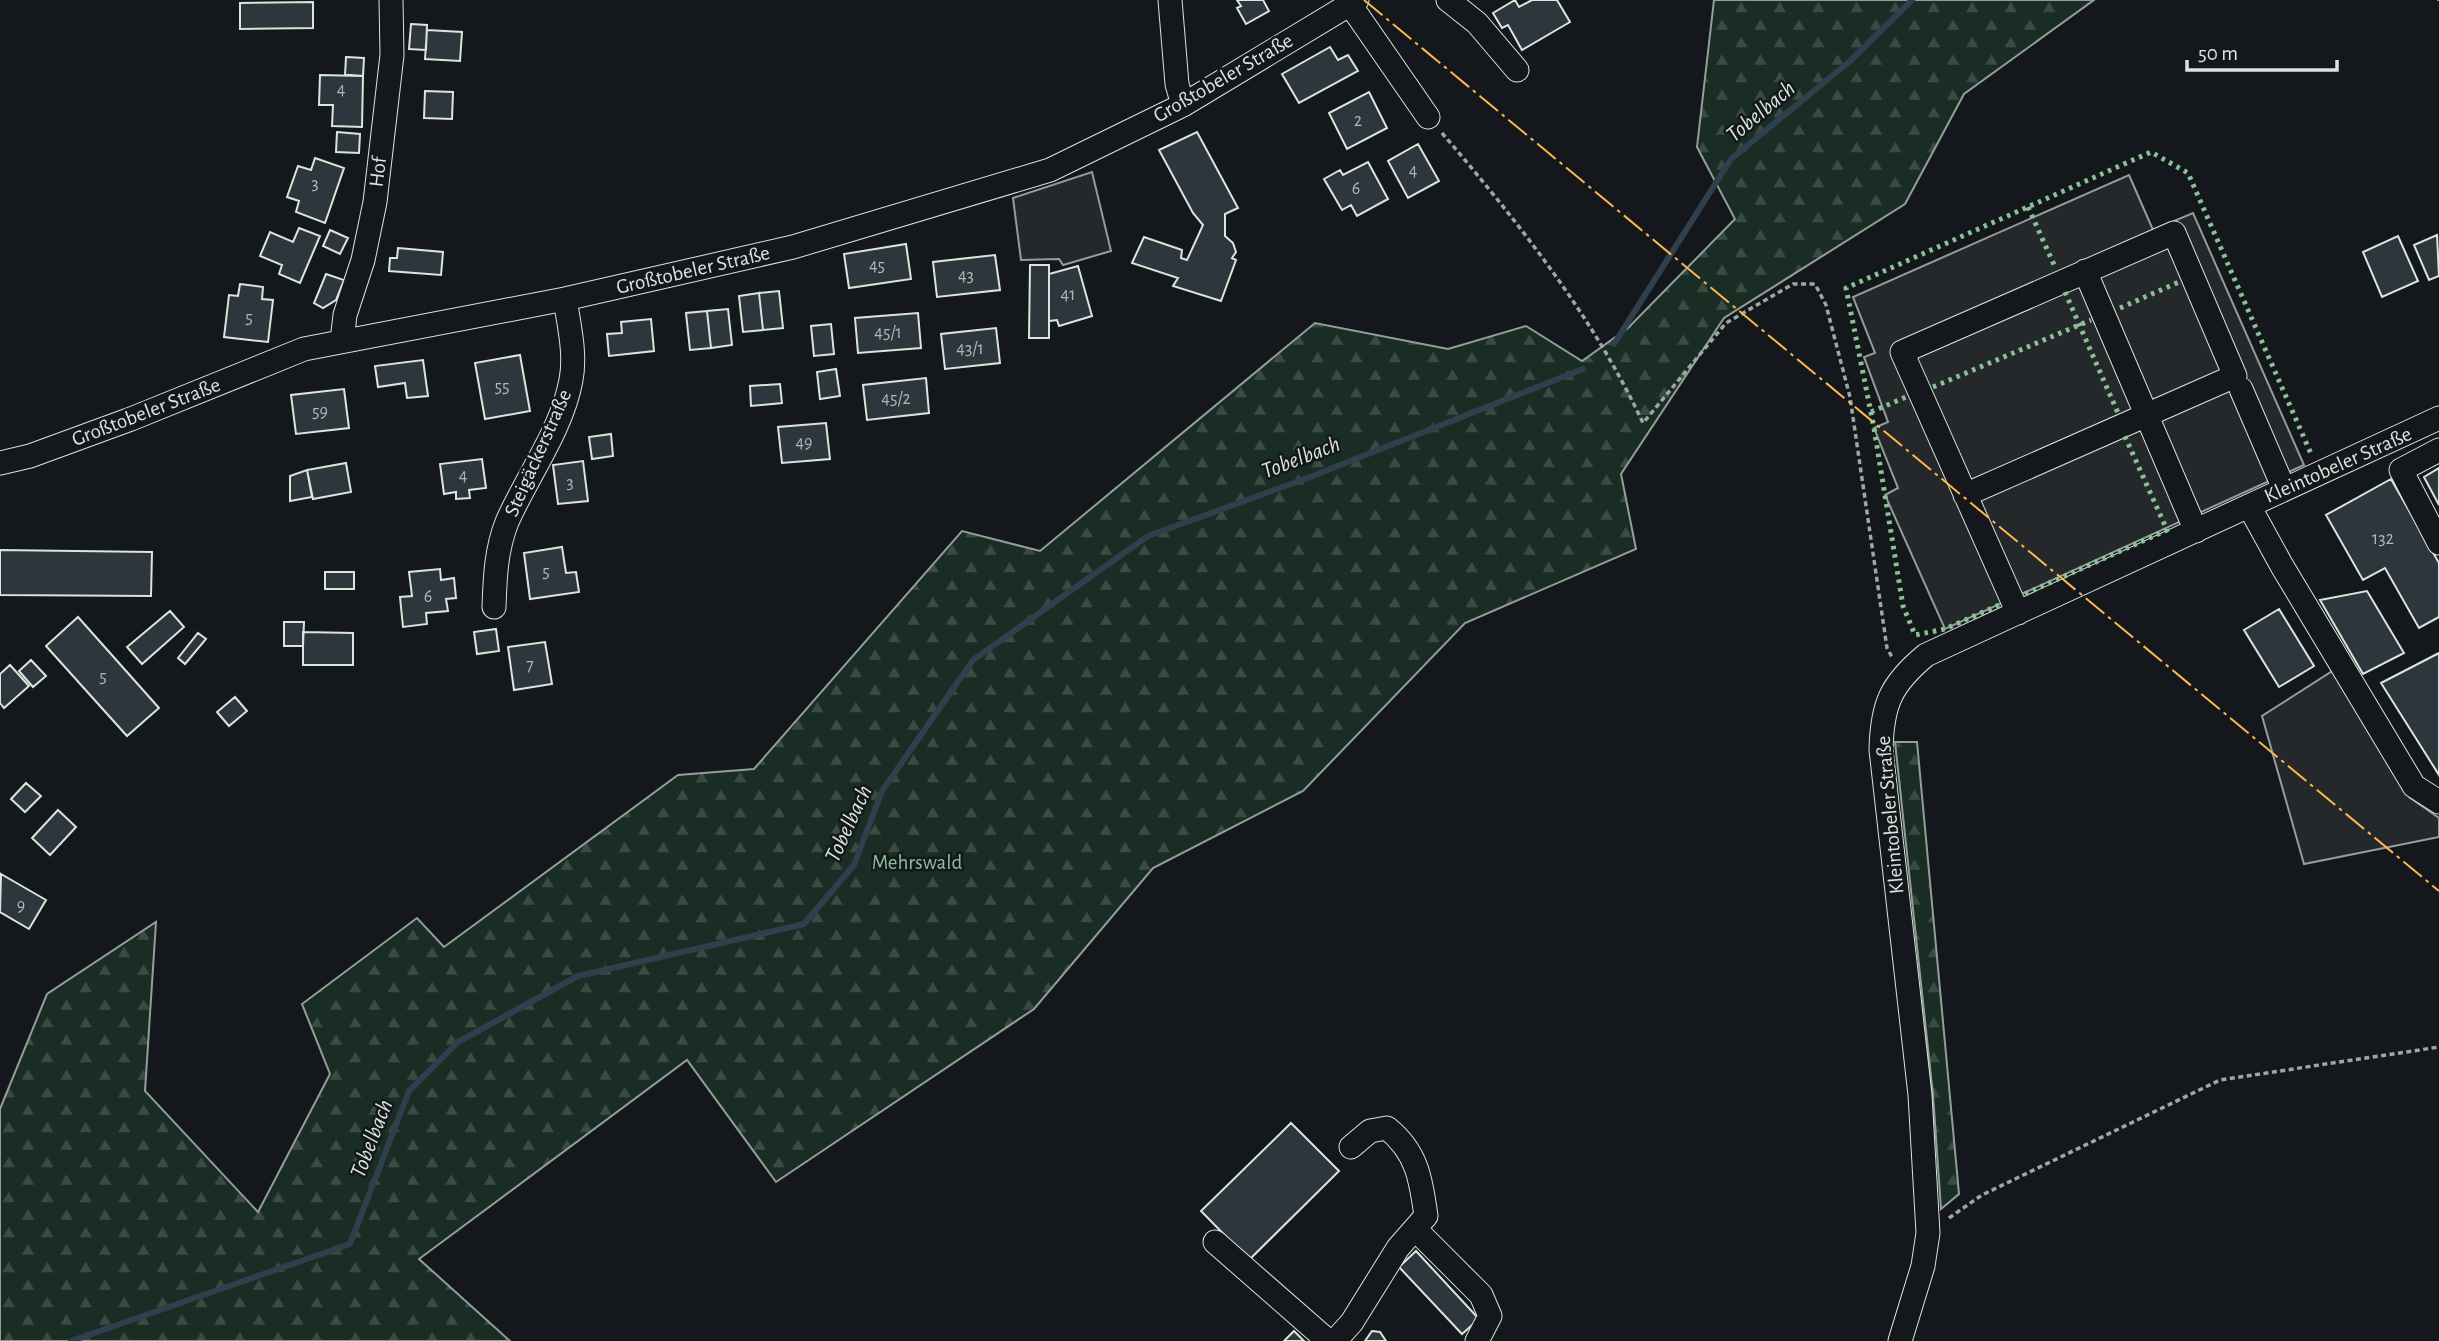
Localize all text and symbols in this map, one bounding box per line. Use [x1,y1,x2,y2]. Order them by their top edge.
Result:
scale bar [2187,28,2338,72]
street label: Großtobeler Straße [1150,30,1296,126]
text: 50 m [2198,43,2238,64]
water label: Tobelbach [1722,77,1800,147]
house number: 4 [337,81,346,99]
house number: 2 [1354,112,1362,130]
street label: Hof [366,154,390,188]
house number: 4 [1409,162,1418,180]
house number: 3 [311,175,319,193]
house number: 6 [1352,180,1360,198]
street label: Großtobeler Straße [614,242,772,298]
house number: 45 [869,257,885,275]
house number: 43 [958,267,974,285]
house number: 41 [1061,286,1075,304]
house number: 5 [245,309,253,327]
house number: 45/1 [874,324,902,342]
house number: 43/1 [956,340,984,358]
street label: Großtobeler Straße [69,374,223,450]
house number: 55 [494,378,510,396]
street label: Steigäckerstraße [501,386,575,520]
house number: 45/2 [881,390,911,408]
house number: 59 [312,403,328,421]
street label: Kleintobeler Straße [2261,423,2415,507]
water label: Tobelbach [1259,433,1343,483]
house number: 49 [795,434,813,452]
house number: 4 [459,467,468,485]
house number: 3 [566,474,574,492]
house number: 132 [2372,530,2394,548]
house number: 5 [542,563,550,581]
house number: 6 [424,588,432,606]
house number: 7 [526,657,534,675]
house number: 5 [99,668,107,686]
street label: Kleintobeler Straße [1873,735,1907,895]
water label: Tobelbach [821,782,877,866]
park label: Mehrswald [872,852,962,873]
house number: 9 [17,897,25,915]
water label: Tobelbach [347,1097,397,1181]

